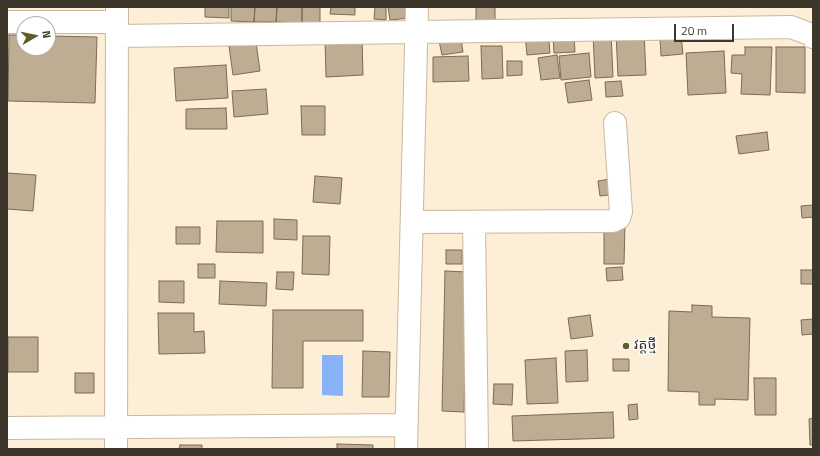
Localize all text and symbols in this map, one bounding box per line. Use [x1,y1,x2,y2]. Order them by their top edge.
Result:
north arrow [16,16,56,56]
scale bar [676,16,736,42]
text: 20 m [681,21,707,40]
text: N [38,29,55,39]
place label: វត្តថ្មី [634,338,656,354]
marker: វត្តថ្មី [621,341,631,351]

